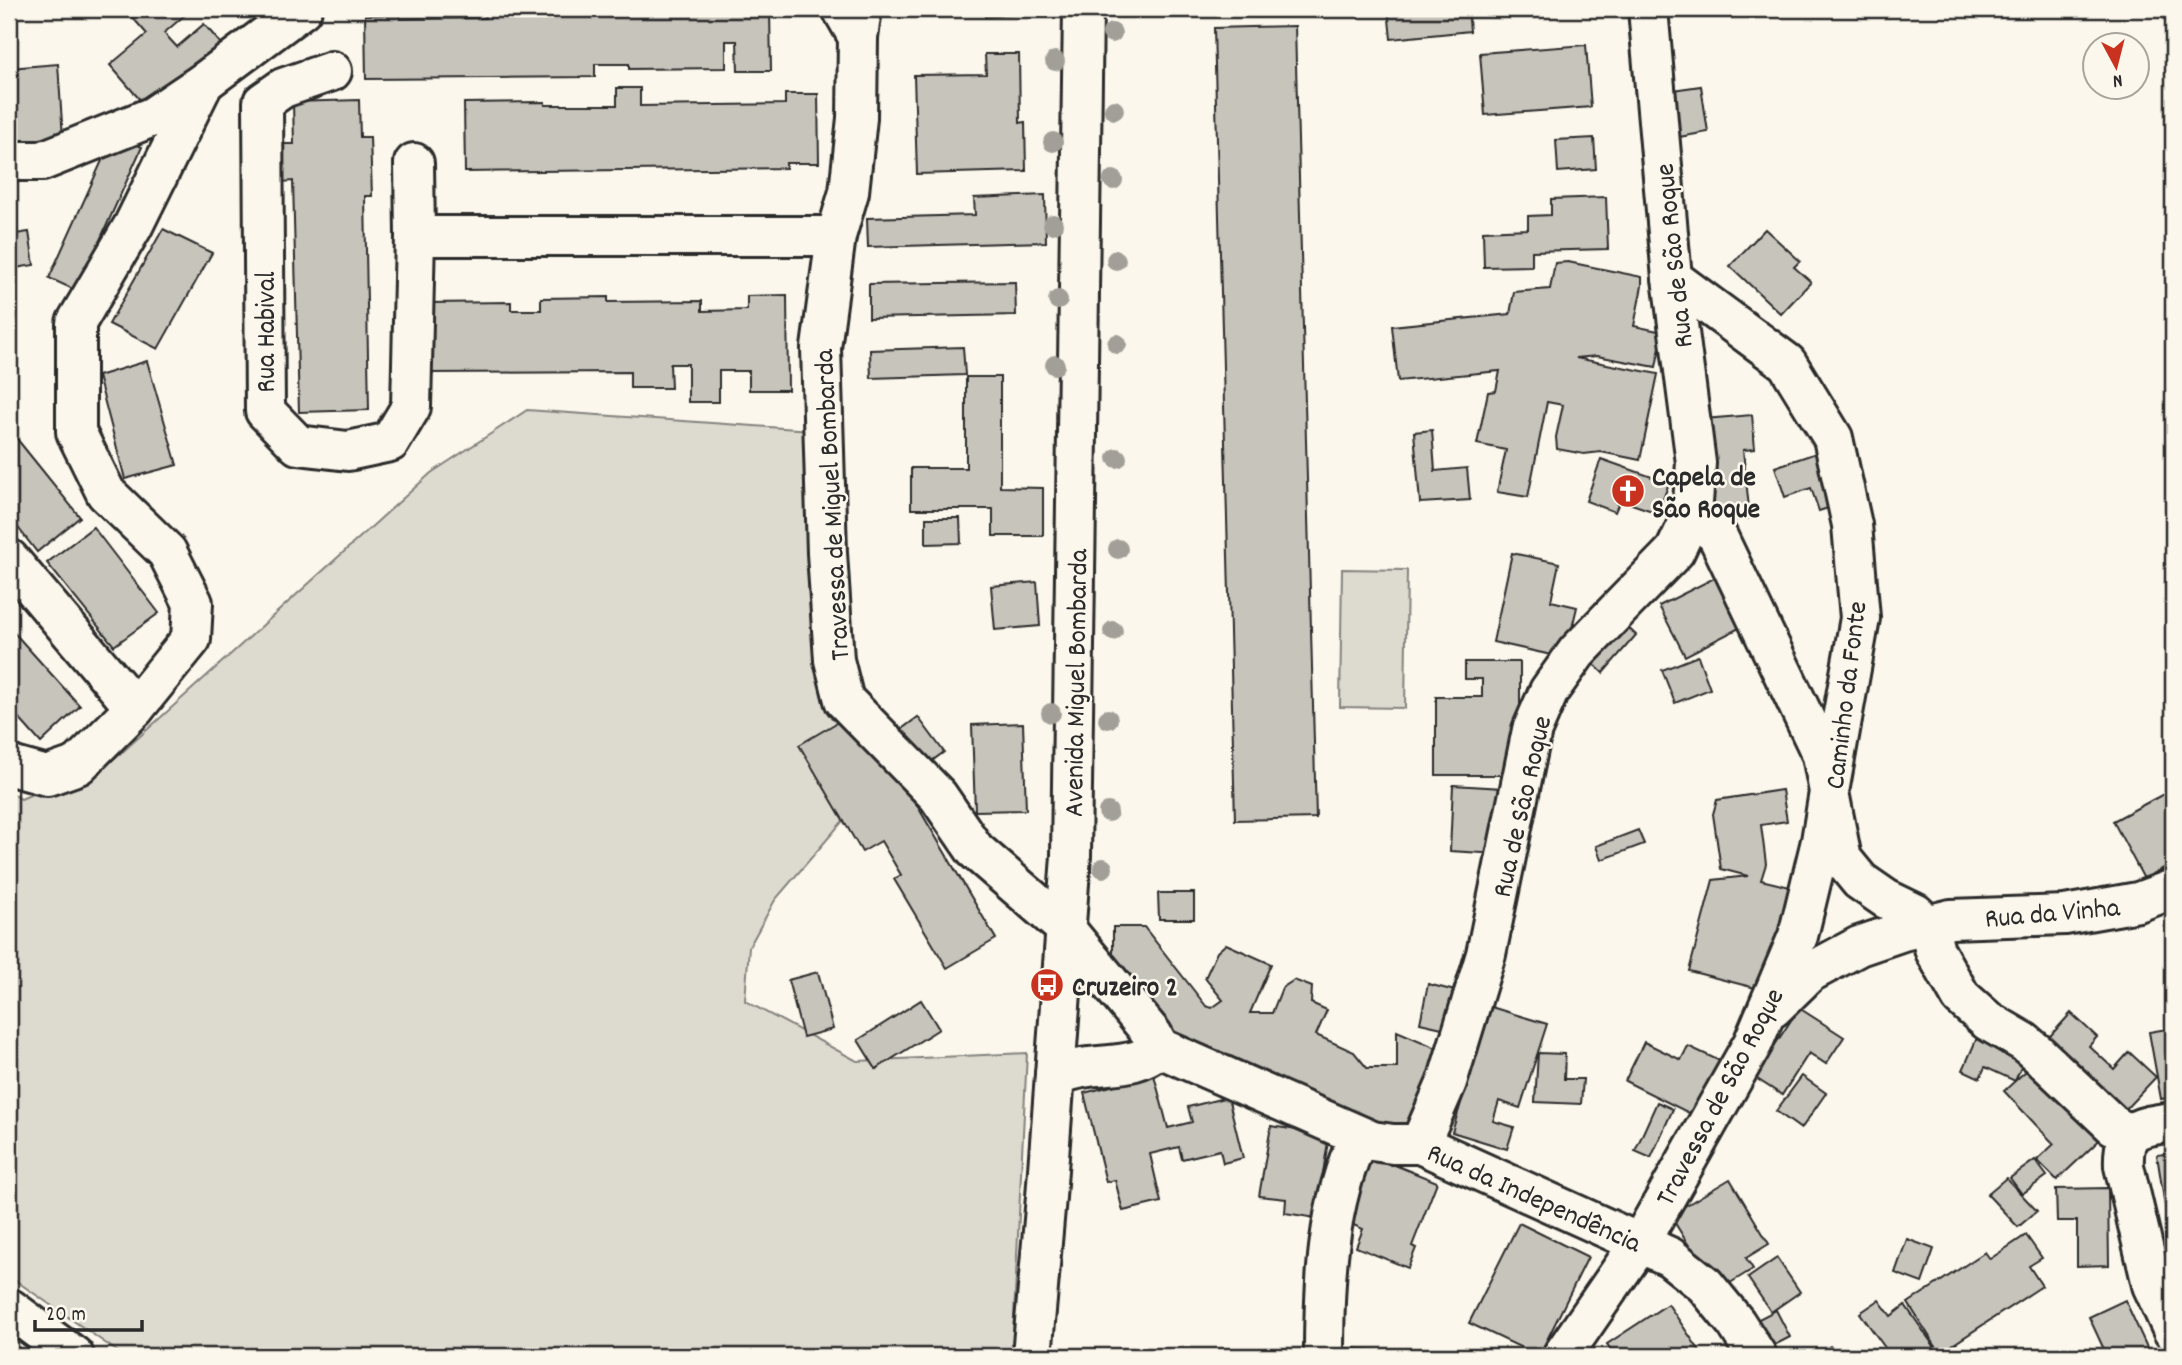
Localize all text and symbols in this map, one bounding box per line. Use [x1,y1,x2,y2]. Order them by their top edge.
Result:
north arrow [2080,32,2150,102]
text: N [2111,65,2124,93]
street label: Rua de São Roque [1647,161,1707,350]
street label: Rua Habival [249,271,289,393]
street label: Travessa de Miguel Bombarda [807,347,863,661]
place label: Capela de São Roque [1652,460,1760,532]
church icon: Capela de São Roque [1609,472,1647,510]
street label: Avenida Miguel Bombarda [1057,548,1101,818]
street label: Caminho da Fonte [1818,599,1880,792]
street label: Rua de São Roque [1485,712,1565,902]
street label: Rua da Vinha [1983,890,2122,942]
bus stop icon: Cruzeiro 2 [1028,966,1066,1004]
place label: Cruzeiro 2 [1072,970,1178,1010]
street label: Travessa de São Roque [1648,982,1797,1215]
street label: Rua da Independência [1419,1135,1647,1266]
scale bar [35,1288,142,1332]
text: 20 m [46,1301,86,1331]

